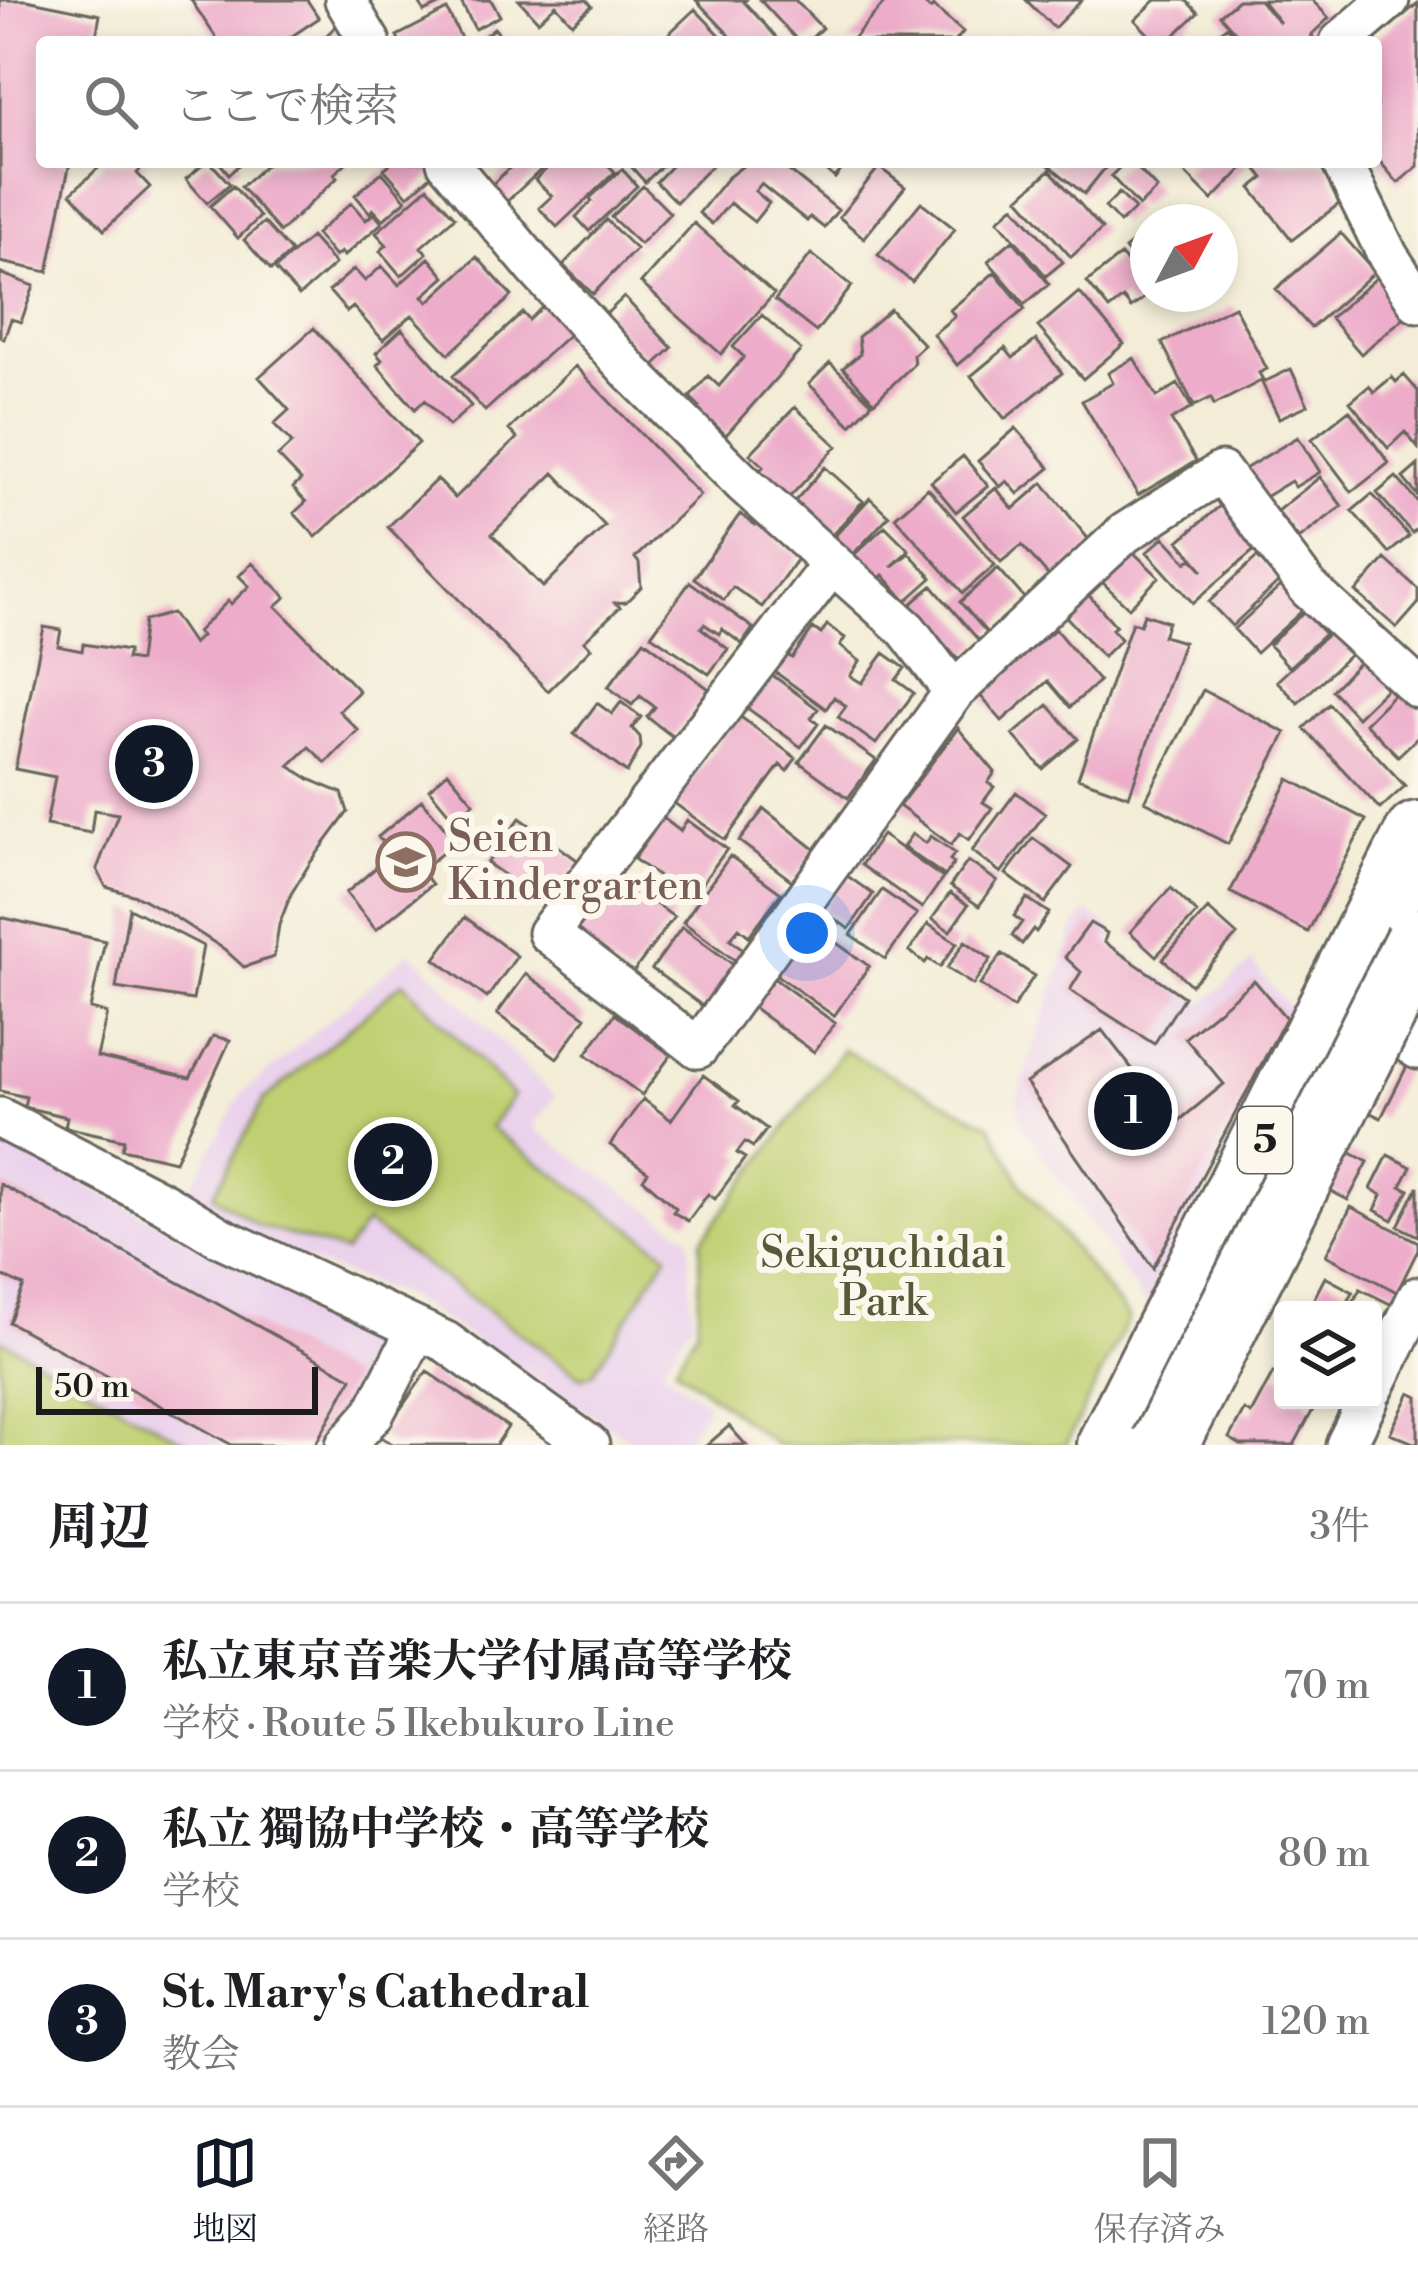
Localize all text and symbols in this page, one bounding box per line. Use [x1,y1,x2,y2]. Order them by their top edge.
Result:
search box [36,36,1382,168]
icon: search [78,69,144,135]
text: ここで検索 [174,79,399,136]
north arrow [1130,204,1238,312]
pin: 3 [115,719,193,809]
place label: Seien Kindergarten [448,812,704,914]
school or university icon: Seien Kindergarten [375,831,437,893]
your location [777,903,837,963]
pin: 1 [1094,1066,1172,1156]
road number: 5 [1238,1107,1292,1173]
pin: 2 [354,1117,432,1207]
park label: Sekiguchidai Park [760,1228,1006,1329]
map controls [1274,1301,1382,1409]
button: layers [1274,1301,1382,1409]
scale bar [36,1361,318,1414]
text: 50 m [54,1367,130,1408]
text: 周辺 [48,1497,150,1561]
text: 3件 [1309,1503,1370,1552]
text: 私立東京音楽大学付属高等学校 [162,1634,792,1691]
text: 1 [78,1662,96,1711]
text: 70 m [1283,1662,1370,1711]
text: 学校 · Route 5 Ikebukuro Line [162,1700,675,1749]
text: 私立 獨協中学校・高等学校 [162,1802,709,1859]
text: 2 [75,1830,99,1879]
text: 80 m [1278,1830,1370,1879]
text: 学校 [162,1868,240,1917]
text: St. Mary's Cathedral [162,1965,589,2022]
text: 3 [75,1998,99,2047]
text: 120 m [1262,1998,1370,2047]
text: 教会 [162,2031,240,2080]
tab: 地図 [192,2130,258,2251]
tab: 経路 [643,2130,709,2251]
tab: 保存済み [1094,2130,1226,2251]

